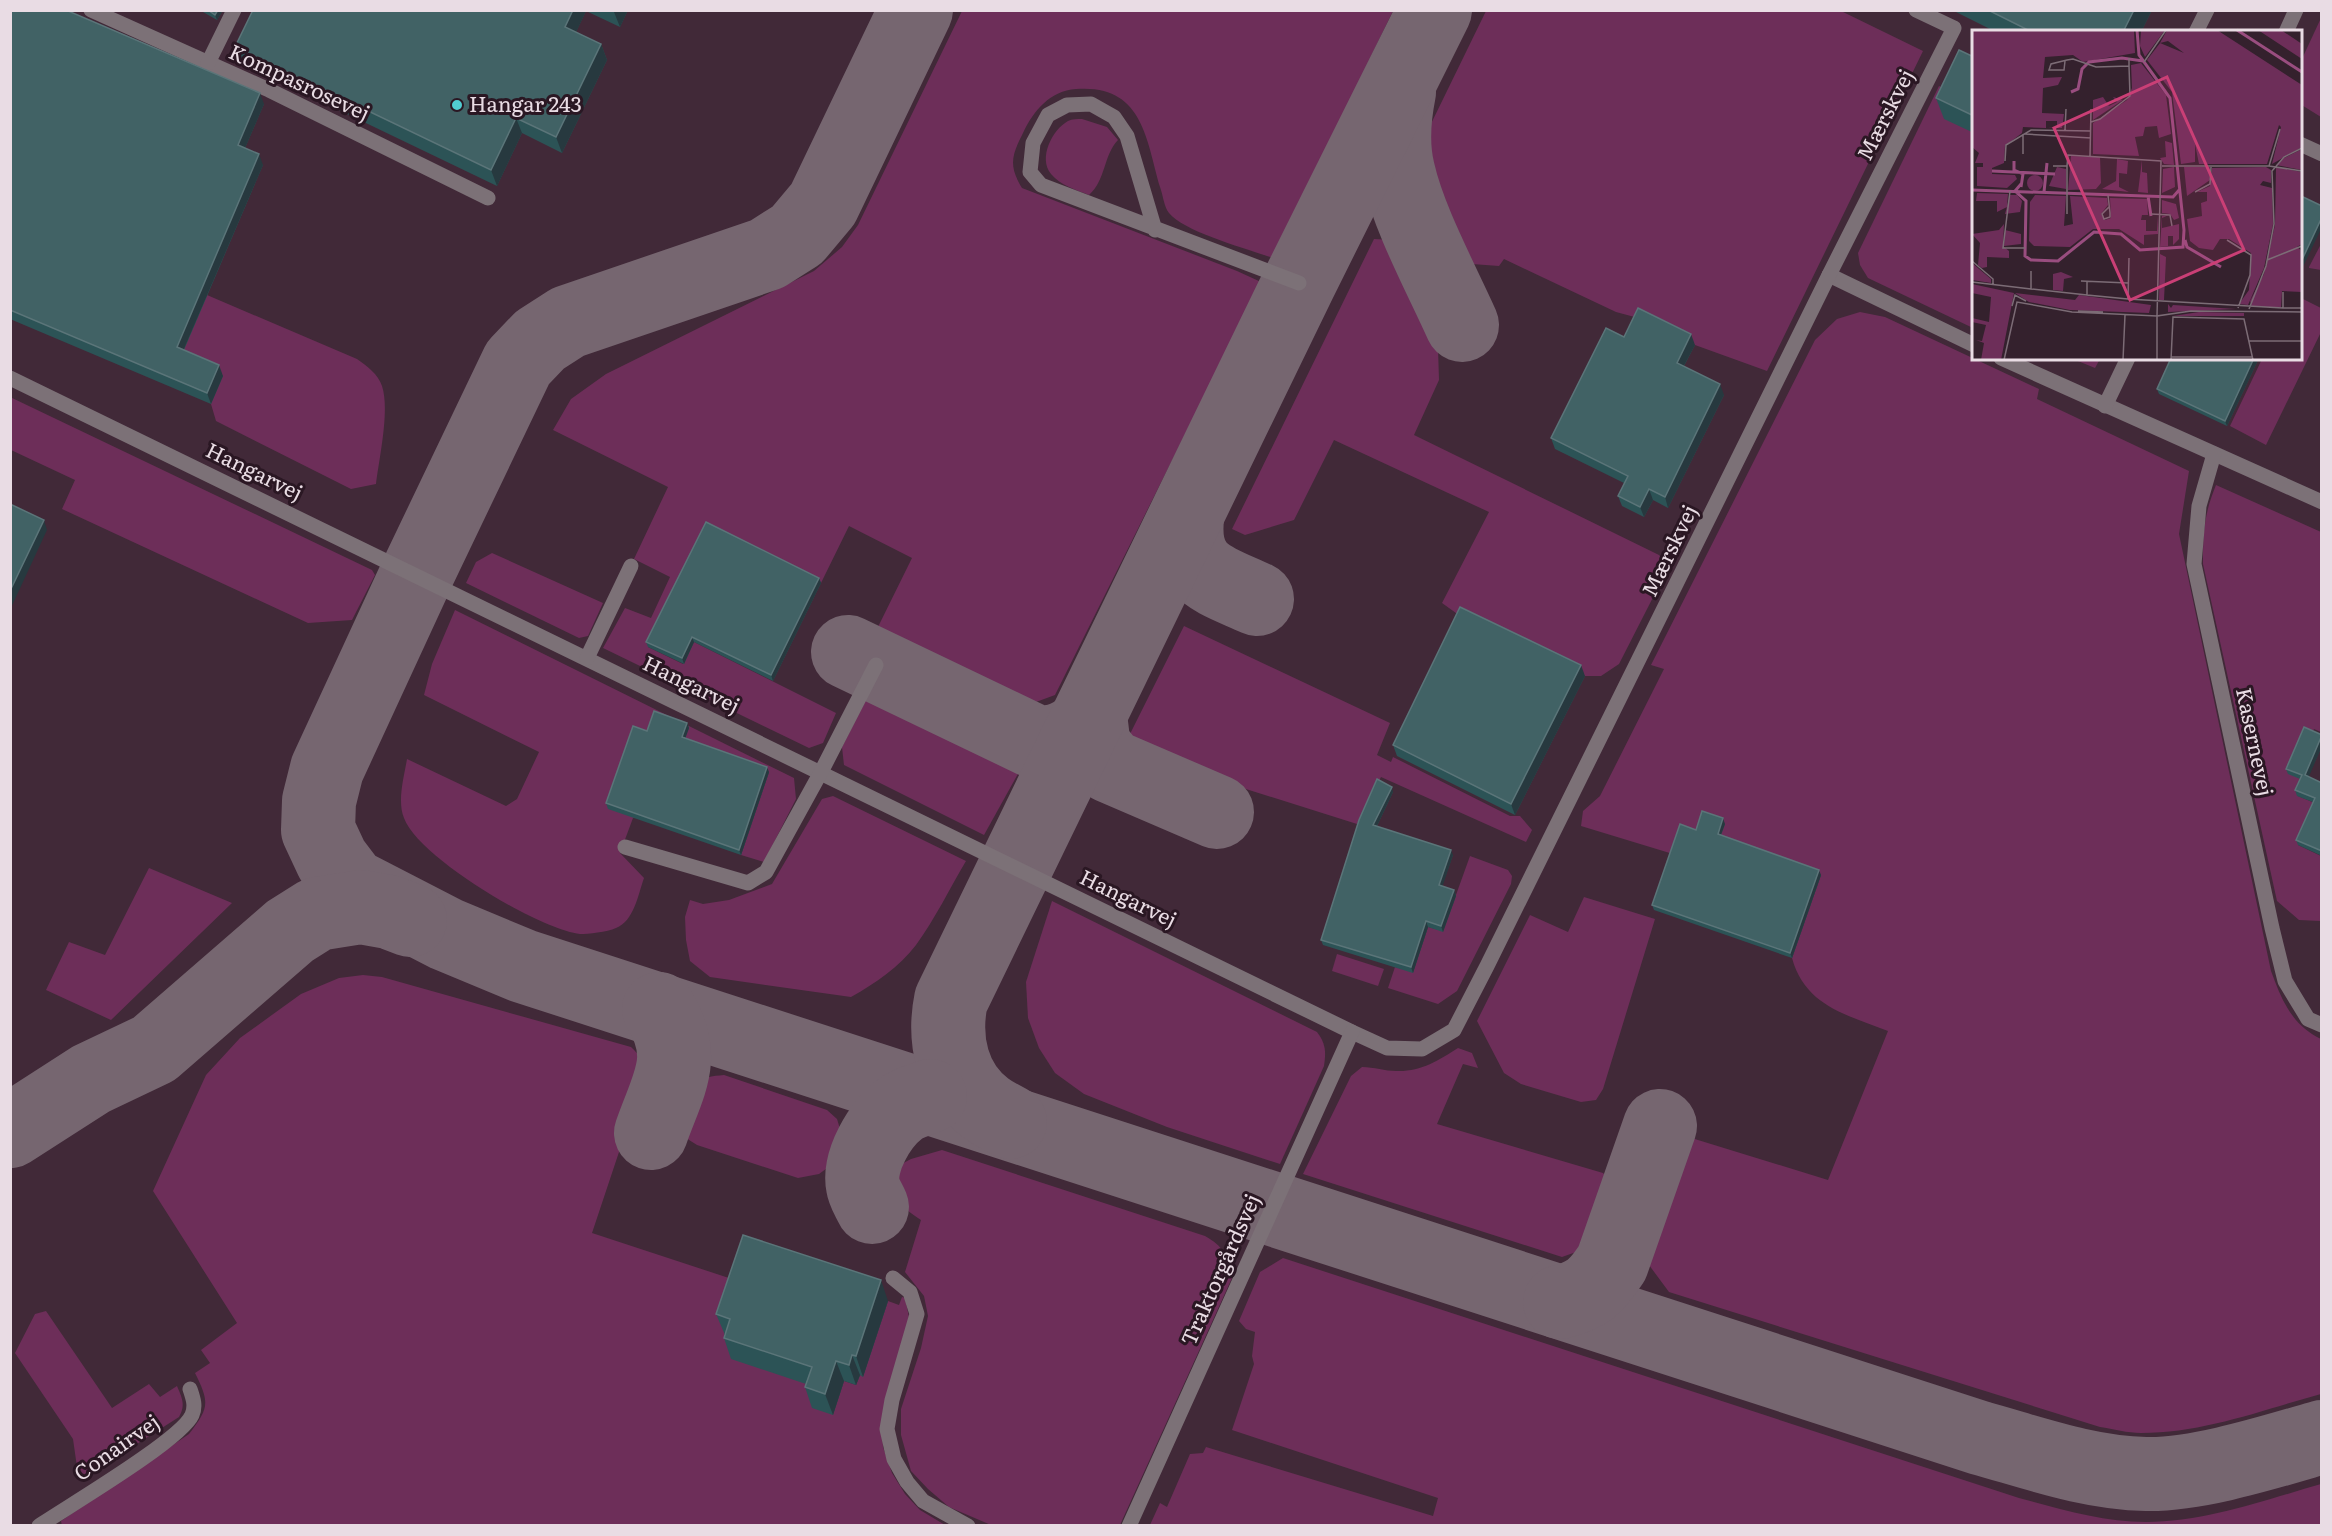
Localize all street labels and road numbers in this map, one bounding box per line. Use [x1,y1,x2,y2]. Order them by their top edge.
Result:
street label: Kompasrosevej [224,35,376,127]
street label: Mærskvej [1848,63,1920,165]
street label: Hangarvej [201,433,309,507]
street label: Mærskvej [1632,499,1703,601]
street label: Hangarvej [638,646,746,720]
street label: Kasernevej [2230,684,2283,799]
street label: Hangarvej [1075,860,1183,934]
street label: Traktorgårdsvej [1171,1188,1266,1350]
street label: Conairvej [66,1405,165,1487]

